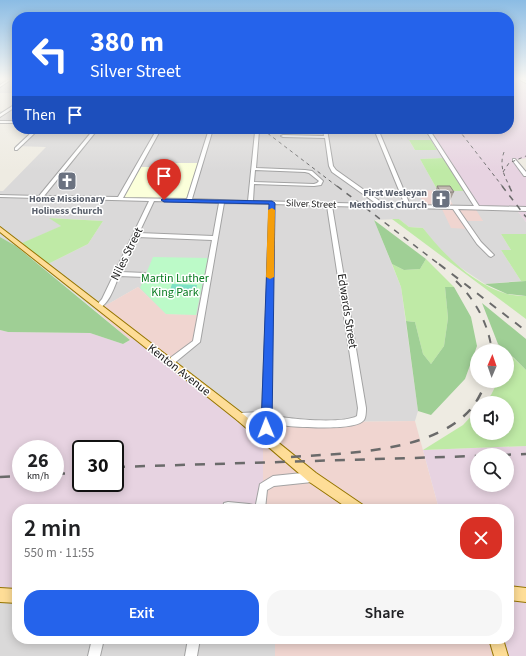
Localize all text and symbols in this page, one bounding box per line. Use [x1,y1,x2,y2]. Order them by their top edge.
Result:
text: 380 m [90,22,164,62]
icon: left [24,28,76,80]
text: Silver Street [90,59,181,84]
icon: arrive [64,104,86,126]
text: Then [24,105,56,126]
pin [147,159,181,200]
icon: arrive [153,165,175,187]
church icon: Home Missionary Holiness Church [56,170,78,192]
place label: First Wesleyan Methodist Church [349,186,427,212]
church icon: First Wesleyan Methodist Church [430,188,452,210]
place label: Home Missionary Holiness Church [29,192,106,218]
street label: Silver Street [286,196,337,212]
street label: Niles Street [107,225,147,283]
park label: Martin Luther King Park [141,270,210,301]
street label: Edwards Street [333,272,361,350]
street label: Kenton Avenue [144,340,214,400]
north arrow [470,344,514,388]
map controls [470,344,514,492]
button: sound [470,396,514,440]
position arrow [245,407,287,449]
speed limit sign: 30 [72,440,124,492]
text: 26 [27,447,49,475]
button: search [470,448,514,492]
text: km/h [27,469,49,483]
text: 2 min [24,511,81,546]
button: close [460,517,502,559]
text: 550 m · 11:55 [24,544,94,562]
button: Exit [24,590,259,636]
button: Share [267,590,502,636]

